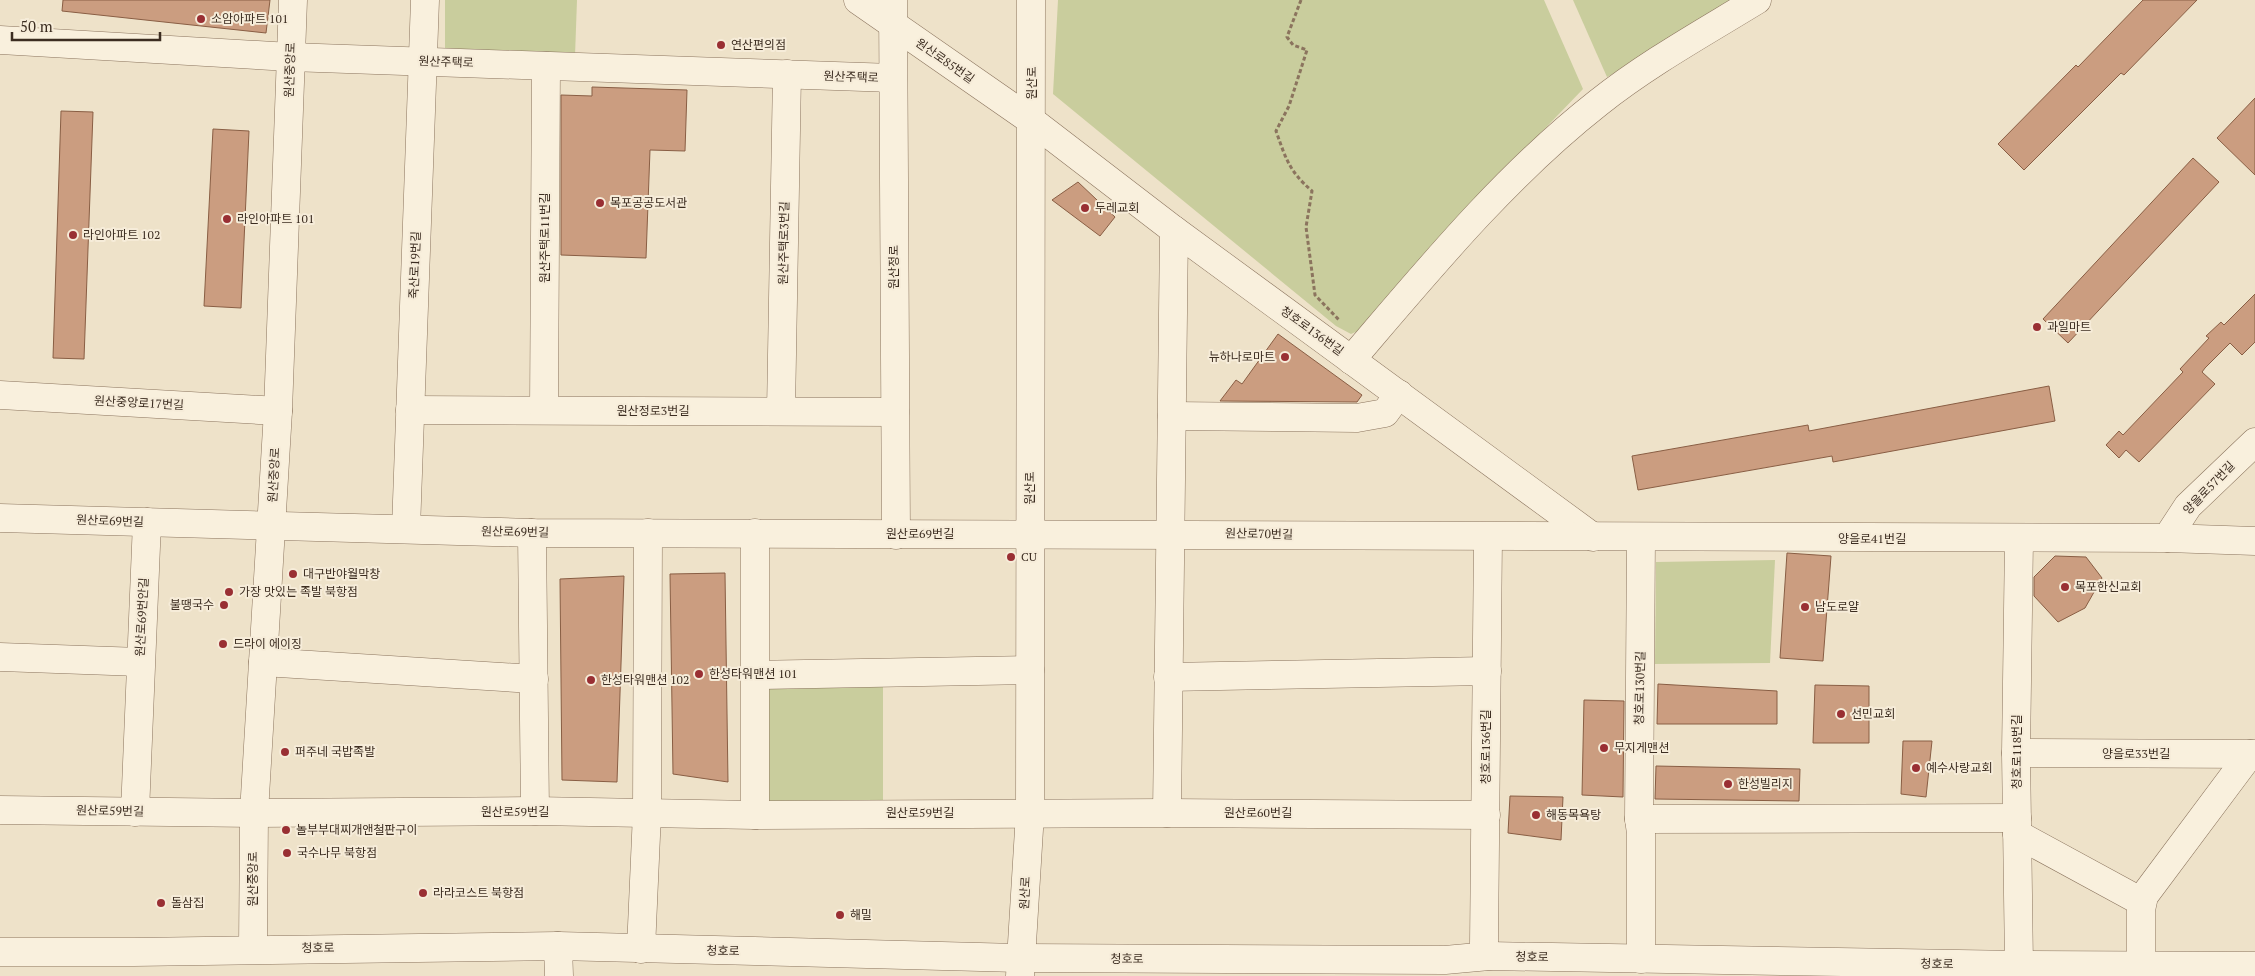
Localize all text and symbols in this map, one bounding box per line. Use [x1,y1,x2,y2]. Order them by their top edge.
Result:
scale bar [12,10,160,42]
place label: 소암아파트 101 [211,11,288,26]
marker: 소암아파트 101 [195,13,207,25]
text: 50 m [20,16,53,36]
street label: 원산로85번길 [913,35,977,86]
place label: 연산편의점 [731,37,786,52]
marker: 연산편의점 [715,39,727,51]
street label: 원산중앙로 [281,42,298,98]
street label: 원산주택로 [418,53,474,70]
street label: 원산로 [1024,66,1039,100]
street label: 원산주택로 [823,68,879,85]
street label: 원산주택로11번길 [537,193,552,283]
place label: 목포공공도서관 [610,195,687,210]
marker: 목포공공도서관 [594,197,606,209]
place label: 두레교회 [1095,200,1139,215]
street label: 원산주택로3번길 [775,201,792,285]
marker: 두레교회 [1079,202,1091,214]
place label: 라인아파트 101 [237,211,314,226]
marker: 라인아파트 101 [221,213,233,225]
place label: 라인아파트 102 [83,227,160,242]
marker: 라인아파트 102 [67,229,79,241]
street label: 죽산로19번길 [406,231,423,299]
street label: 원산정로 [886,245,901,289]
street label: 청호로136번길 [1278,303,1347,359]
place label: 과일마트 [2047,319,2091,334]
marker: 과일마트 [2031,321,2043,333]
place label: 뉴하나로마트 [1209,349,1275,364]
marker: 뉴하나로마트 [1279,351,1291,363]
street label: 원산중앙로17번길 [94,393,184,412]
street label: 원산정로3번길 [617,403,689,418]
street label: 원산중앙로 [265,447,282,503]
street label: 양을로57번길 [2180,458,2238,517]
street label: 원산로 [1022,471,1037,505]
street label: 원산로69번길 [76,512,144,529]
street label: 원산로69번길 [481,523,549,540]
street label: 원산로70번길 [1225,525,1293,542]
street label: 원산로69번길 [886,526,954,541]
street label: 양을로41번길 [1838,531,1906,546]
place label: CU [1021,549,1037,564]
marker: CU [1005,551,1017,563]
place label: 대구반야월막창 [303,566,380,581]
marker: 대구반야월막창 [287,568,299,580]
street label: 원산로69번안길 [132,577,151,657]
place label: 목포한신교회 [2075,579,2141,594]
marker: 목포한신교회 [2059,581,2071,593]
place label: 가장 맛있는 족발 북항점 [239,584,358,599]
marker: 가장 맛있는 족발 북항점 [223,586,235,598]
place label: 불땡국수 [170,597,214,612]
marker: 불땡국수 [218,599,230,611]
place label: 남도로얄 [1815,599,1859,614]
marker: 남도로얄 [1799,601,1811,613]
place label: 드라이 에이징 [233,636,302,651]
marker: 드라이 에이징 [217,638,229,650]
street label: 청호로130번길 [1631,651,1648,725]
place label: 한성타워맨션 101 [709,666,797,681]
marker: 한성타워맨션 101 [693,668,705,680]
place label: 한성타워맨션 102 [601,672,689,687]
marker: 한성타워맨션 102 [585,674,597,686]
place label: 선민교회 [1851,706,1895,721]
marker: 선민교회 [1835,708,1847,720]
street label: 청호로136번길 [1478,710,1493,784]
street label: 청호로118번길 [2009,715,2024,789]
place label: 무지게맨션 [1614,740,1669,755]
marker: 무지게맨션 [1598,742,1610,754]
place label: 퍼주네 국밥족발 [295,744,375,759]
marker: 퍼주네 국밥족발 [279,746,291,758]
street label: 양을로33번길 [2102,746,2170,761]
place label: 예수사랑교회 [1926,760,1992,775]
marker: 예수사랑교회 [1910,762,1922,774]
place label: 한성빌리지 [1738,776,1793,791]
marker: 한성빌리지 [1722,778,1734,790]
street label: 원산로59번길 [76,802,144,819]
street label: 원산로59번길 [481,804,549,819]
street label: 원산로59번길 [886,805,954,820]
street label: 원산로60번길 [1224,805,1292,820]
place label: 해동목욕탕 [1546,807,1601,822]
marker: 해동목욕탕 [1530,809,1542,821]
place label: 놀부부대찌개앤철판구이 [296,822,417,837]
marker: 놀부부대찌개앤철판구이 [280,824,292,836]
place label: 국수나무 북항점 [297,845,377,860]
marker: 국수나무 북항점 [281,847,293,859]
street label: 원산중앙로 [245,851,260,907]
street label: 원산로 [1016,876,1033,910]
place label: 라라코스트 북항점 [433,885,524,900]
marker: 라라코스트 북항점 [417,887,429,899]
place label: 돌삼집 [171,895,204,910]
marker: 돌삼집 [155,897,167,909]
place label: 해밀 [850,907,872,922]
marker: 해밀 [834,909,846,921]
street label: 청호로 [301,940,335,955]
street label: 청호로 [706,943,740,958]
street label: 청호로 [1515,949,1549,964]
street label: 청호로 [1110,951,1144,966]
street label: 청호로 [1920,956,1954,971]

